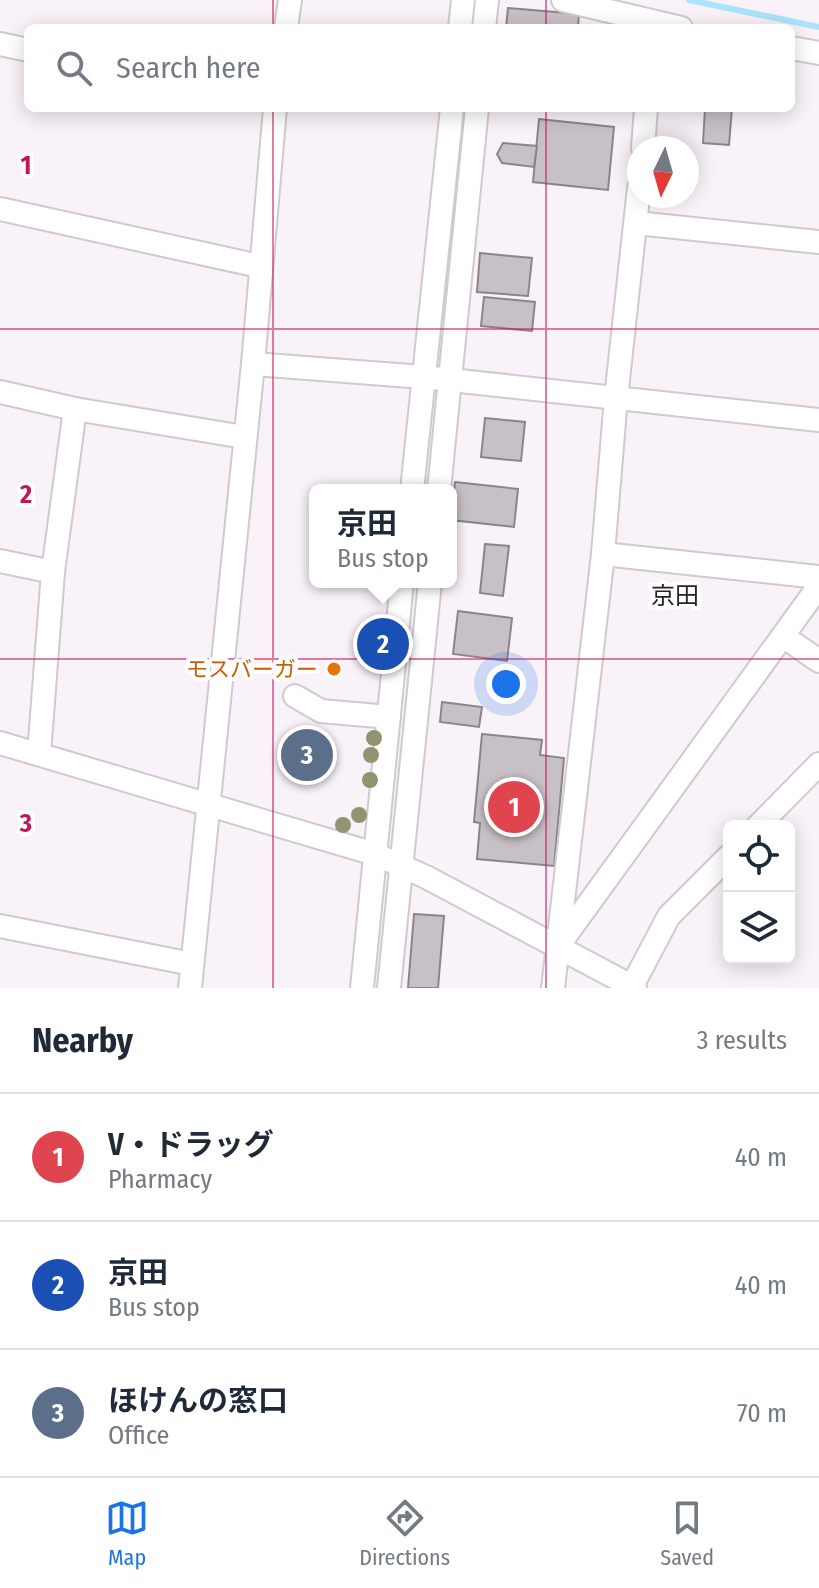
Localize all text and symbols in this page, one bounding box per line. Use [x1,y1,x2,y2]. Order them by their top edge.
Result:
search box [24,24,795,112]
icon: search [52,46,96,90]
text: Search here [116,50,261,86]
north arrow [627,136,699,208]
text: 1 [21,150,32,181]
text: 2 [19,479,32,510]
popup [309,484,457,588]
text: 京田 [337,506,397,542]
text: Bus stop [337,543,429,574]
district label: 京田 [651,582,699,610]
pin: 2 [357,614,409,674]
place label: モスバーガー [186,656,318,683]
marker: モスバーガー [325,660,343,678]
your location [486,664,526,704]
pin: 3 [281,725,333,785]
pin: 1 [488,777,540,837]
text: 3 [19,808,32,839]
map controls [723,820,795,964]
button: locate [723,820,795,892]
button: layers [723,892,795,964]
text: Nearby [32,1020,133,1061]
text: 3 results [697,1025,787,1056]
text: V・ドラッグ [108,1127,274,1163]
text: 1 [53,1142,64,1173]
text: 40 m [735,1142,787,1173]
text: Pharmacy [108,1164,212,1195]
text: 京田 [108,1255,168,1291]
text: 2 [52,1270,64,1301]
text: 40 m [735,1270,787,1301]
text: Bus stop [108,1292,200,1323]
text: ほけんの窓口 [108,1383,288,1419]
text: 3 [52,1398,64,1429]
text: 70 m [737,1398,787,1429]
text: Office [108,1420,169,1451]
tab: Map [105,1496,149,1571]
tab: Directions [359,1496,450,1571]
tab: Saved [660,1496,714,1571]

